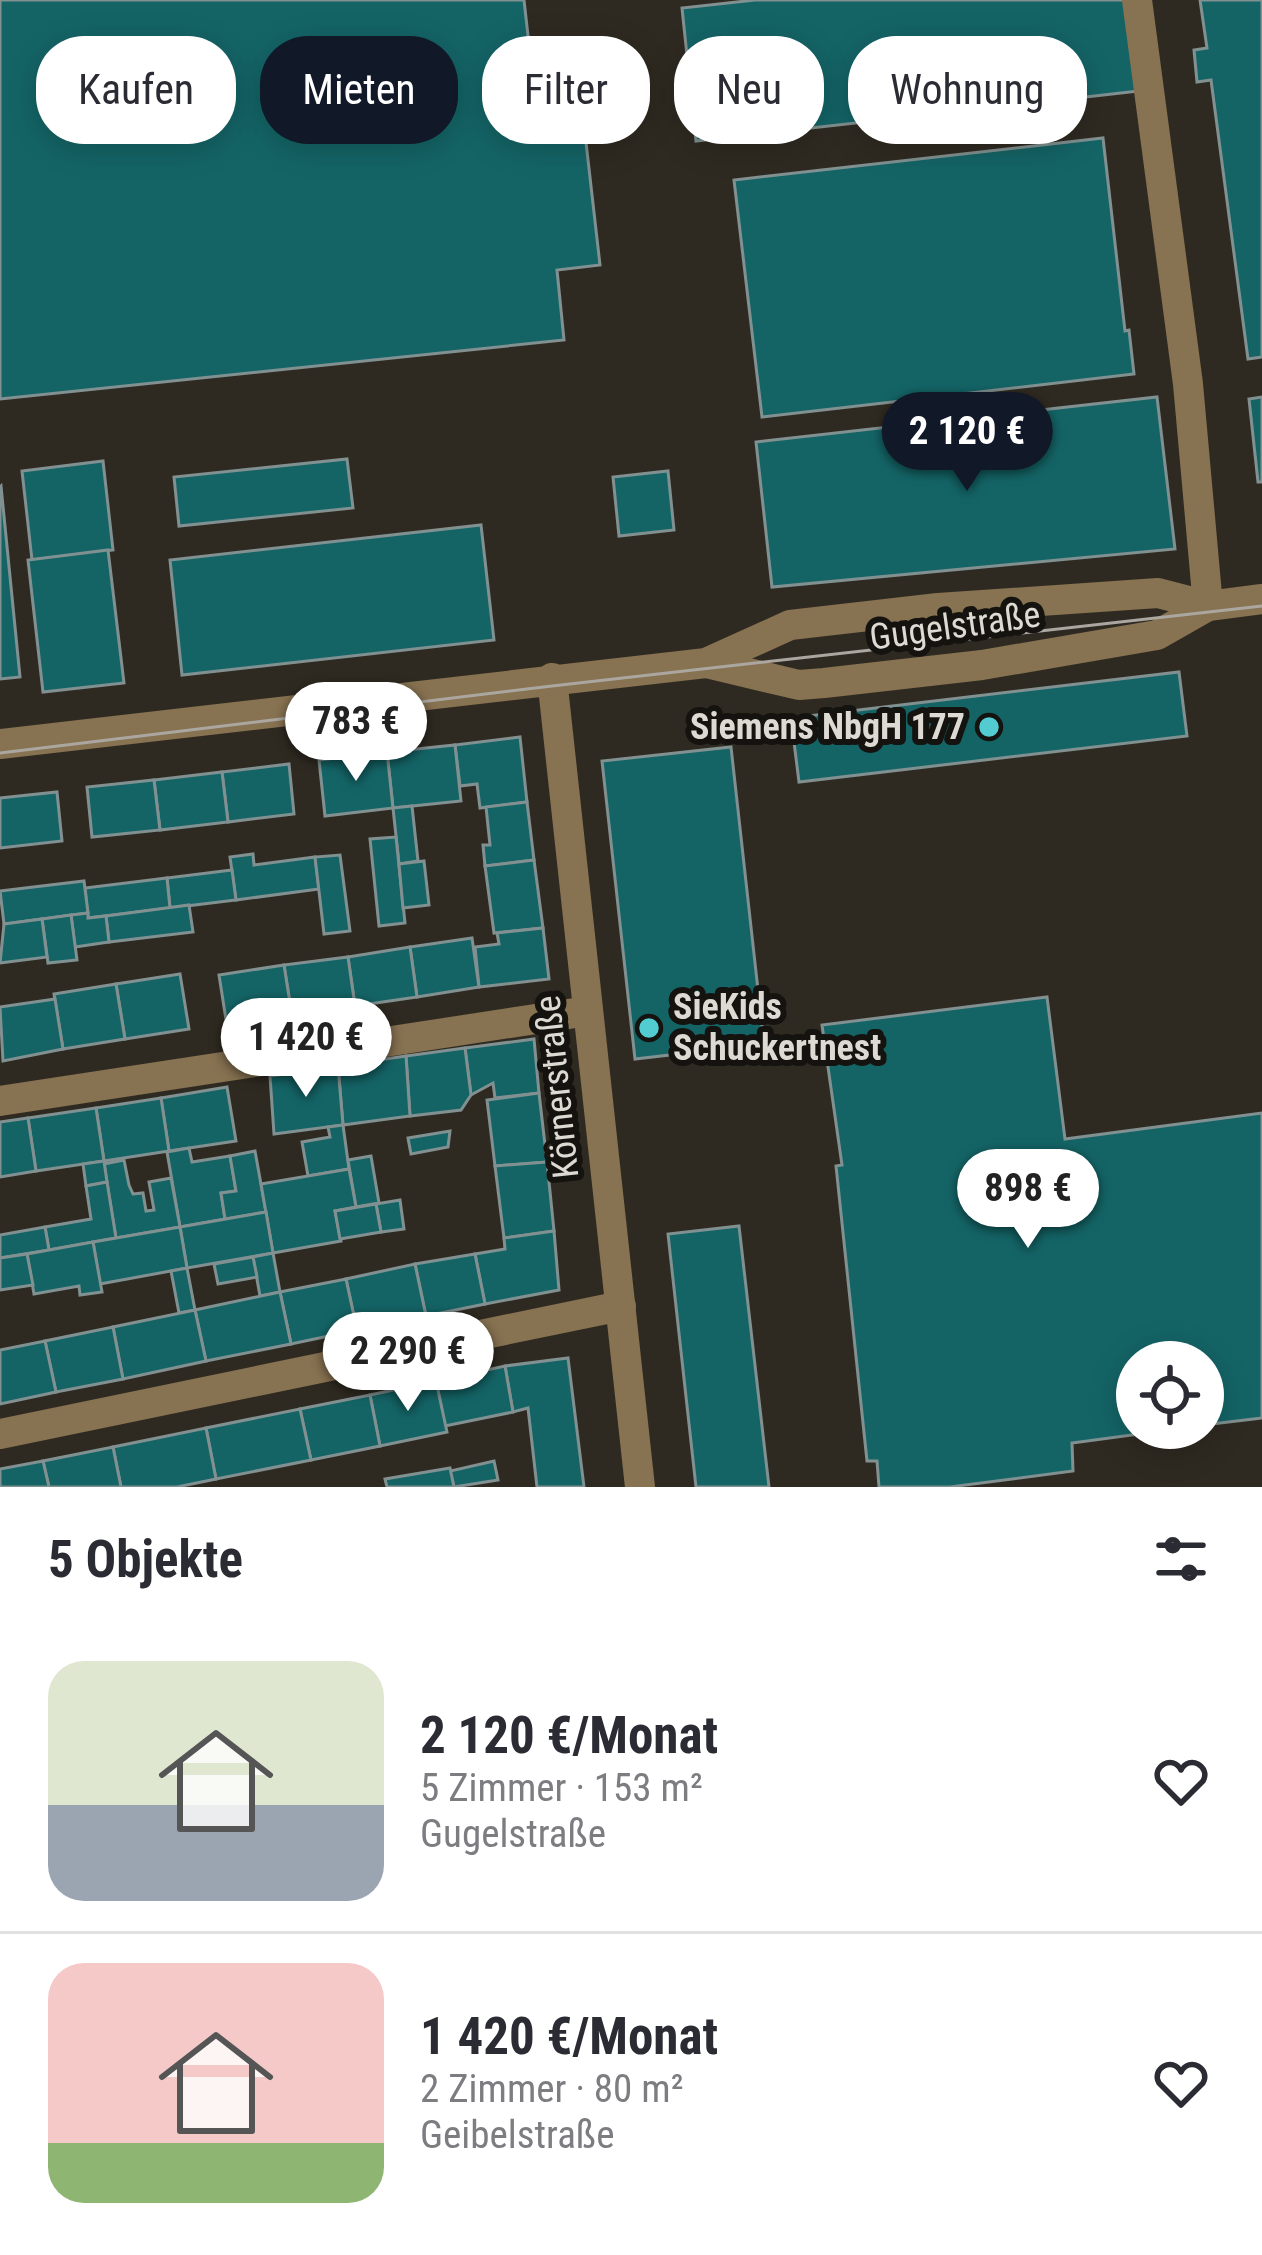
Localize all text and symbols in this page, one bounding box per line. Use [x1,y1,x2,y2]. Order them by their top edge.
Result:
chip: Kaufen [36,36,236,144]
chip: Mieten [260,36,458,144]
chip: Filter [482,36,650,144]
chip: Neu [674,36,824,144]
chip: Wohnung [848,36,1087,144]
pin: 2 120 € [856,392,1078,494]
text: 2 120 € [909,408,1025,454]
street label: Gugelstraße [867,593,1043,659]
pin: 783 € [272,682,440,784]
text: 783 € [312,698,400,744]
place label: Siemens NbgH 177 [690,706,965,748]
marker: Siemens NbgH 177 [976,714,1002,740]
place label: SieKids Schuckertnest [673,986,881,1069]
street label: Körnerstraße [527,993,587,1181]
pin: 1 420 € [195,998,417,1100]
text: 1 420 € [248,1014,364,1060]
marker: SieKids Schuckertnest [636,1015,662,1041]
pin: 898 € [944,1149,1112,1251]
text: 898 € [984,1165,1072,1211]
pin: 2 290 € [297,1312,519,1414]
text: 2 290 € [350,1328,466,1374]
map controls [1116,1341,1224,1449]
button: locate [1116,1341,1224,1449]
icon: filters [1148,1526,1214,1592]
text: 5 Objekte [48,1530,243,1589]
text: 2 120 €/Monat [420,1706,718,1765]
icon: home [144,1709,288,1853]
icon: heart [1148,1748,1214,1814]
text: 5 Zimmer · 153 m² [420,1765,703,1811]
text: Gugelstraße [420,1811,606,1857]
text: 1 420 €/Monat [420,2007,718,2066]
icon: home [144,2011,288,2155]
icon: heart [1148,2050,1214,2116]
text: 2 Zimmer · 80 m² [420,2066,684,2112]
text: Geibelstraße [420,2112,615,2158]

